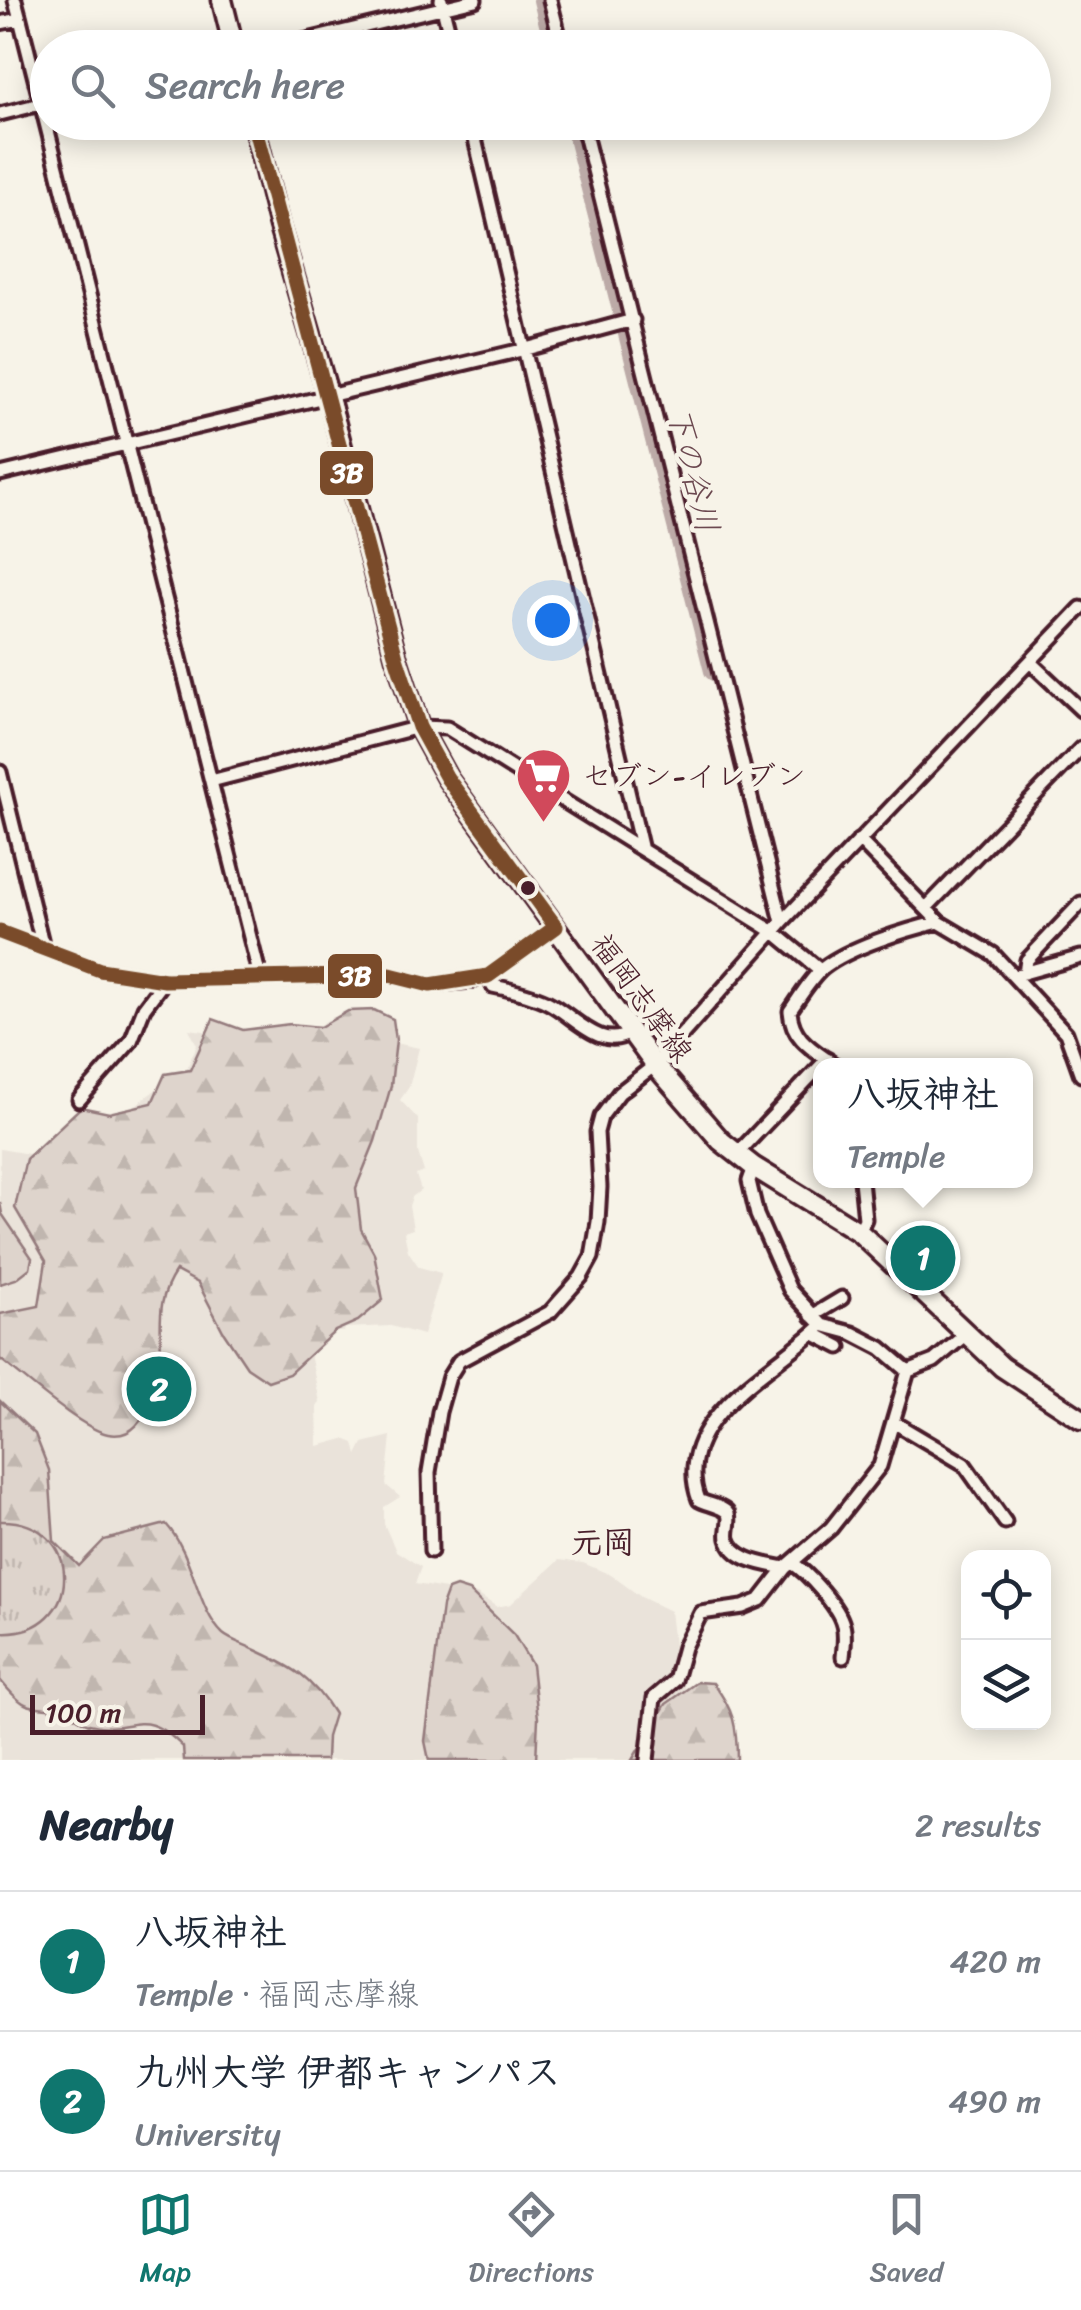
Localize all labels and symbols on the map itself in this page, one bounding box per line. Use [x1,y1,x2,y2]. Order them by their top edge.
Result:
water label: 下の谷川 [650,401,736,539]
text: 3B [329,448,364,497]
line badge: 3B [318,449,375,497]
your location [527,595,578,646]
supermarket icon: セブン-イレブン [513,746,573,825]
place label: セブン-イレブン [582,749,806,803]
unlabelled marker [518,878,538,898]
street label: 福岡志摩線 [576,921,708,1075]
text: 3B [337,951,372,1000]
line badge: 3B [326,952,384,1000]
pin: 1 [890,1220,956,1296]
pin: 2 [126,1352,192,1426]
district label: 元岡 [571,1514,635,1571]
scale bar [30,1690,205,1734]

